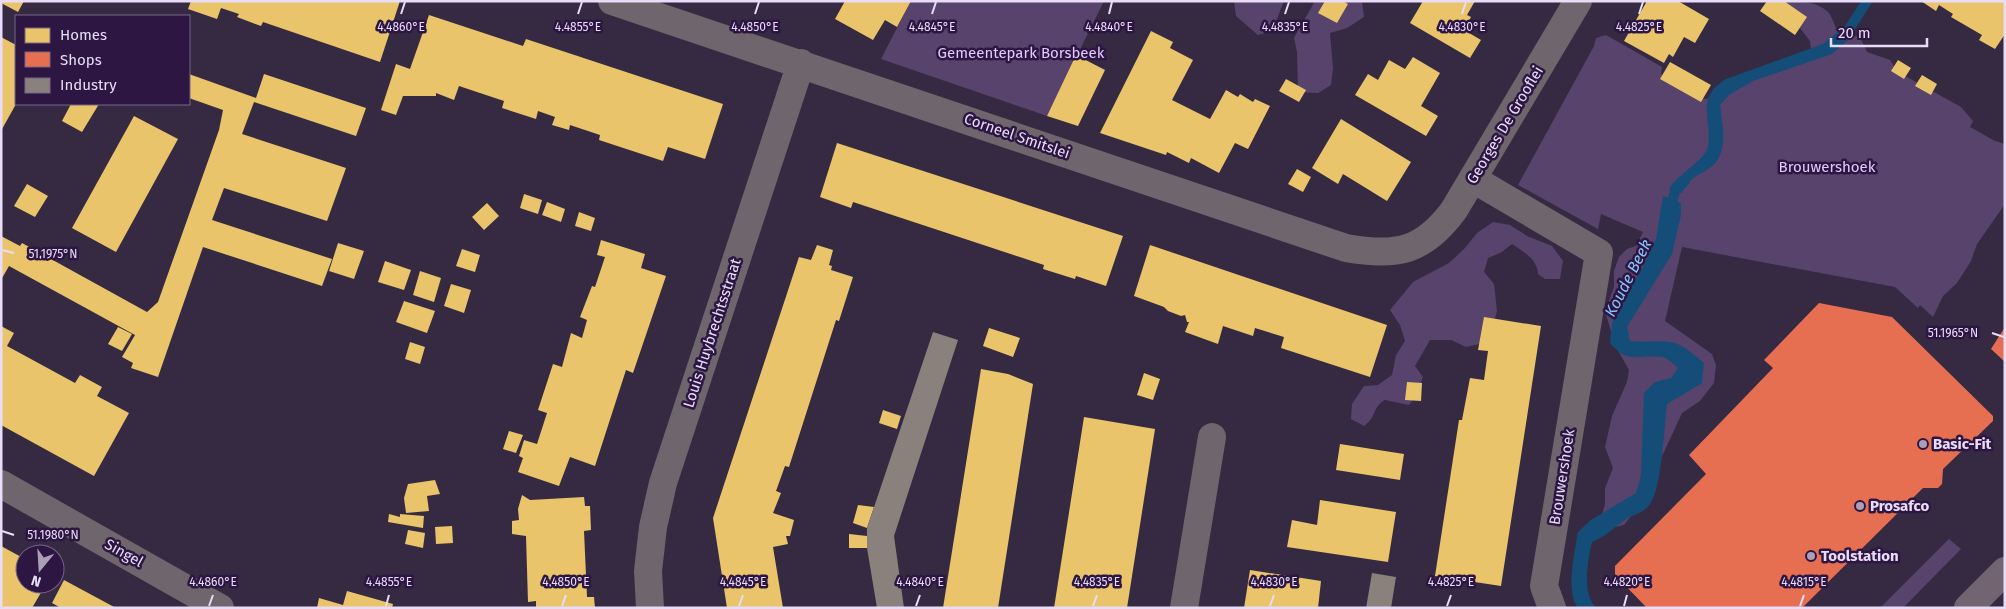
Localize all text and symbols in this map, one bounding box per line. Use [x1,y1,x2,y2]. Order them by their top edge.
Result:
legend [15,15,190,105]
scale bar [1831,15,1927,47]
text: 4.4860°E [377,20,425,34]
text: 4.4855°E [555,20,601,34]
text: 4.4850°E [731,20,779,34]
text: 4.4845°E [909,20,955,34]
text: 4.4840°E [1085,20,1133,34]
text: 4.4835°E [1262,20,1308,34]
text: 4.4830°E [1438,20,1486,34]
text: 4.4825°E [1616,20,1662,34]
text: 20 m [1838,24,1871,42]
text: Homes [60,26,107,44]
park label: Gemeentepark Borsbeek [938,44,1105,62]
text: Shops [60,51,102,69]
street label: Georges De Grooflei [1463,63,1547,187]
text: Industry [60,76,117,94]
street label: Corneel Smitslei [962,109,1072,163]
park label: Brouwershoek [1779,158,1876,176]
water label: Koude Beek [1600,236,1656,320]
text: 51.1975°N [28,247,78,261]
street label: Louis Huybrechtsstraat [679,255,745,410]
text: 51.1965°N [1928,326,1978,340]
street label: Brouwershoek [1546,427,1579,526]
place label: Basic-Fit [1933,435,1992,453]
marker: Basic-Fit [1917,438,1929,450]
place label: Prosafco [1870,497,1929,515]
marker: Prosafco [1854,500,1866,512]
text: 51.1980°N [27,528,79,542]
street label: Singel [102,535,147,571]
north arrow [15,544,65,594]
place label: Toolstation [1821,547,1899,565]
marker: Toolstation [1805,550,1817,562]
text: N [29,571,43,590]
text: 4.4860°E [189,575,237,589]
text: 4.4855°E [366,575,412,589]
text: 4.4850°E [542,575,590,589]
text: 4.4845°E [720,575,766,589]
text: 4.4840°E [896,575,944,589]
text: 4.4835°E [1074,575,1120,589]
text: 4.4830°E [1250,575,1298,589]
text: 4.4825°E [1428,575,1474,589]
text: 4.4820°E [1603,575,1651,589]
text: 4.4815°E [1781,575,1827,589]

